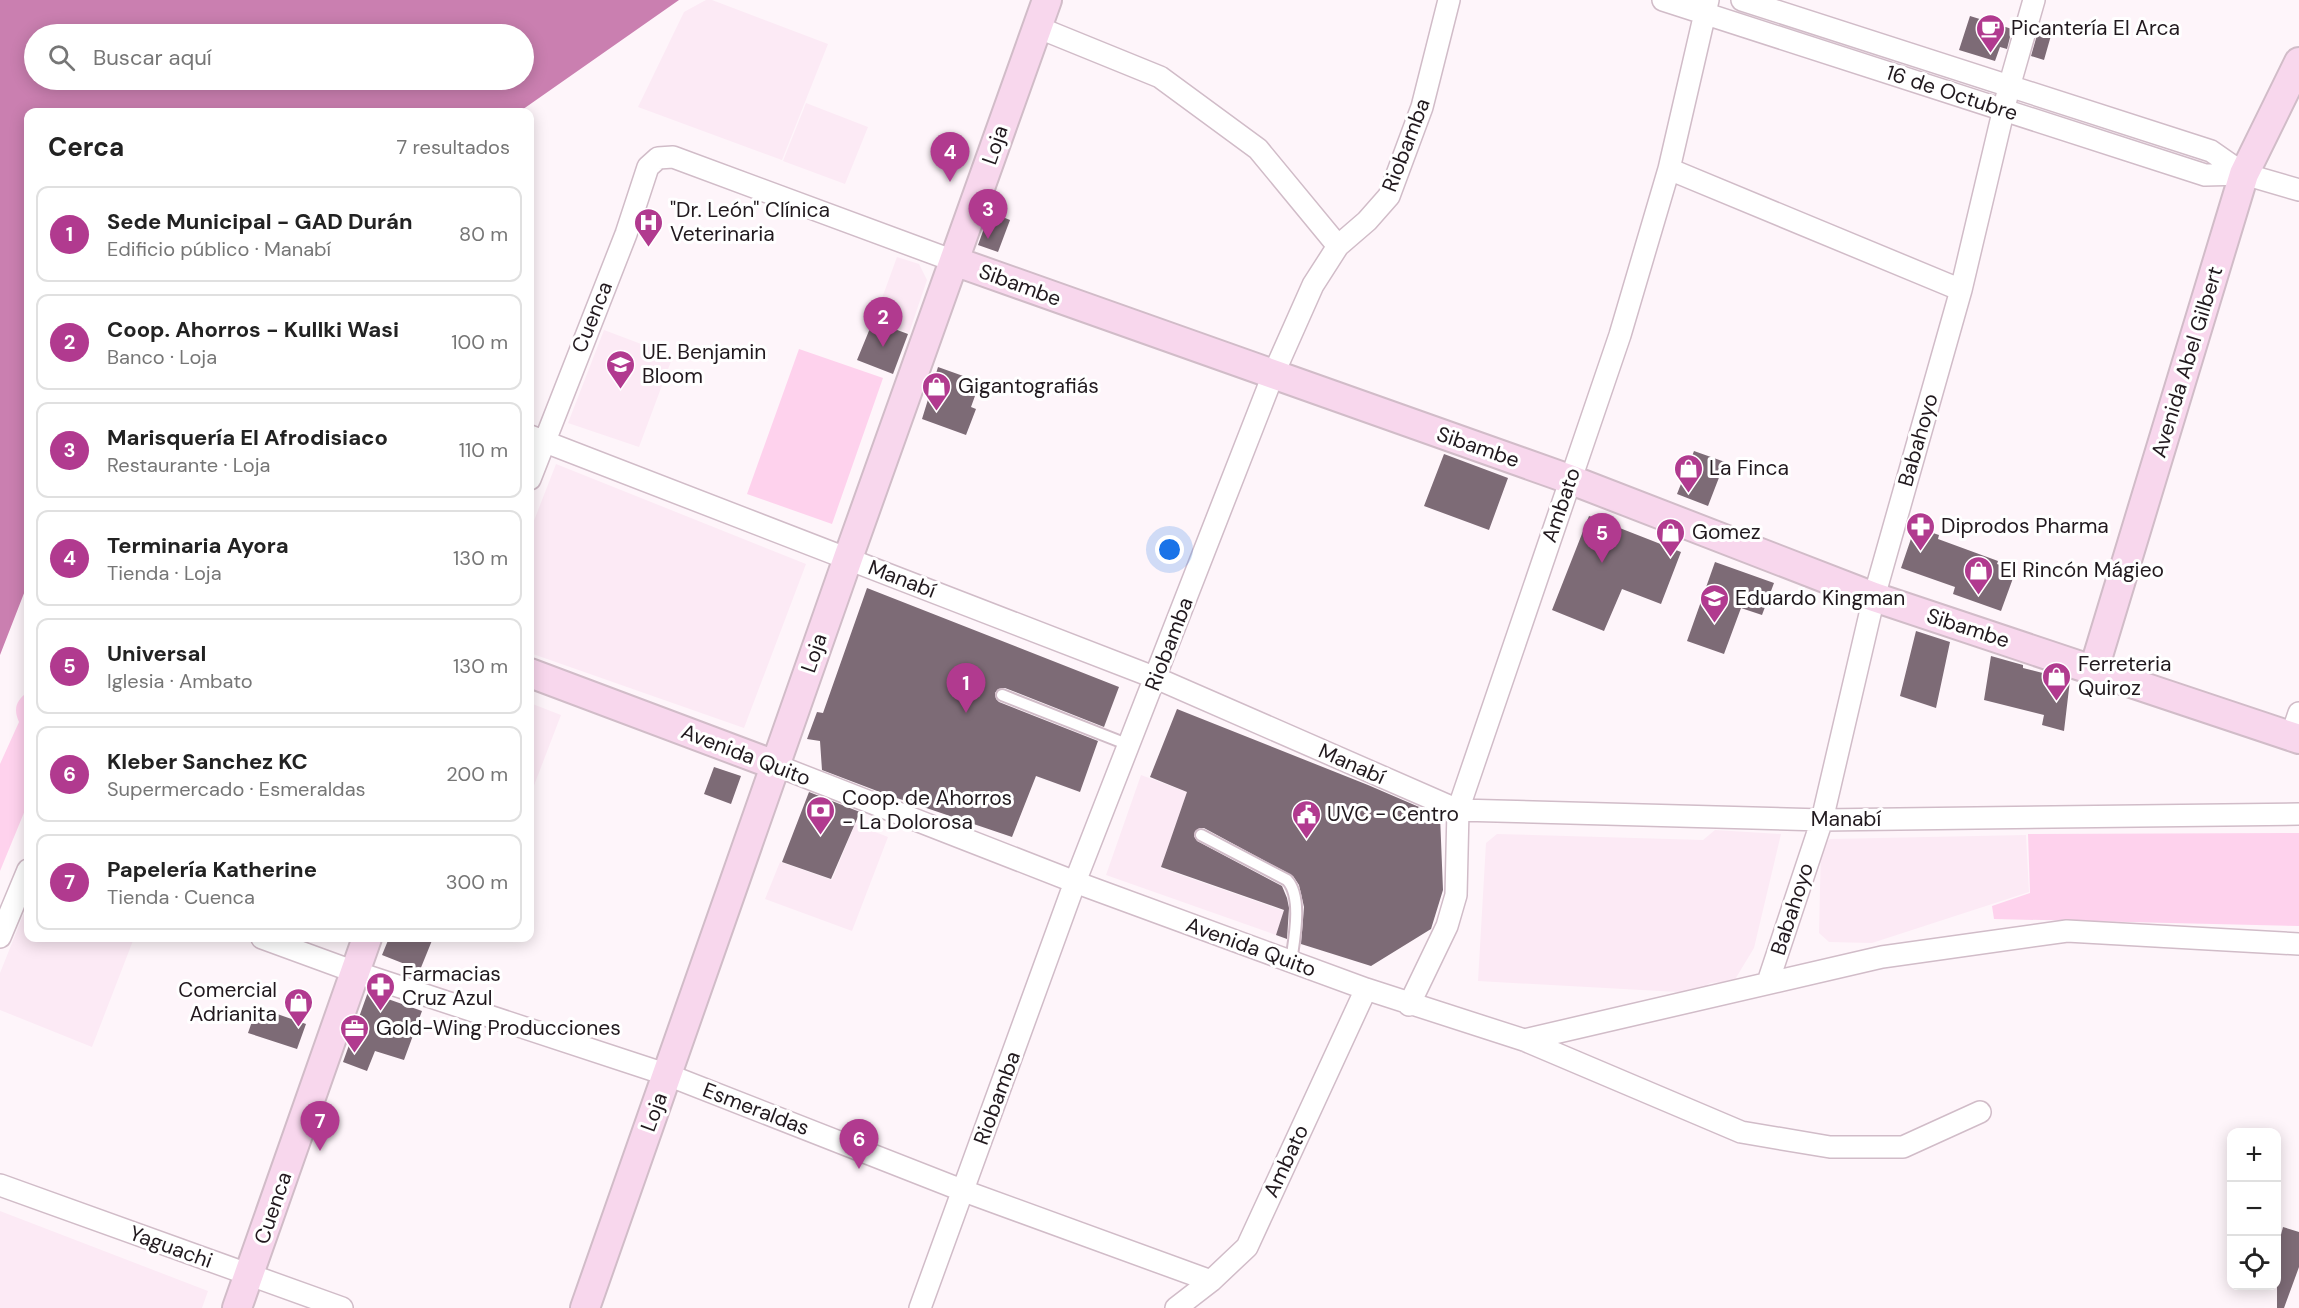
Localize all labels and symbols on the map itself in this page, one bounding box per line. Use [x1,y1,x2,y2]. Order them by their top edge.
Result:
cafe icon: Picantería El Arca [1974,12,2006,54]
place label: Picantería El Arca [2011,14,2180,42]
street label: 16 de Octubre [1883,59,2021,127]
street label: Riobamba [1375,94,1437,196]
street label: Loja [975,122,1015,168]
pin: 4 [930,132,970,182]
pin: 3 [968,190,1008,239]
place label: "Dr. León" Clínica Veterinaria [670,196,830,248]
hospital icon: "Dr. León" Clínica Veterinaria [633,206,665,248]
street label: Sibambe [975,257,1065,313]
street label: Avenida Abel Gilbert [2145,263,2229,461]
street label: Cuenca [565,277,619,357]
pin: 2 [864,298,902,347]
place label: UE. Benjamin Bloom [642,338,766,390]
school or university icon: UE. Benjamin Bloom [605,348,637,390]
shop icon: Gigantografiás [921,370,953,412]
place label: Gigantografiás [958,372,1099,400]
street label: Babahoyo [1891,390,1945,490]
street label: Sibambe [1433,420,1523,474]
shop icon: La Finca [1672,452,1704,494]
place label: La Finca [1709,454,1789,482]
street label: Ambato [1535,464,1587,546]
pharmacy icon: Diprodos Pharma [1904,510,1936,552]
place label: Diprodos Pharma [1941,512,2109,540]
pin: 5 [1582,514,1622,563]
shop icon: Gomez [1655,516,1687,558]
place label: Gomez [1692,518,1761,546]
your location [1155,535,1184,564]
street label: Manabí [864,553,940,605]
shop icon: El Rincón Mágieo [1963,554,1995,596]
place label: El Rincón Mágieo [2000,556,2164,584]
school or university icon: Eduardo Kingman [1698,582,1730,624]
place label: Eduardo Kingman [1735,584,1905,612]
street label: Riobamba [1138,593,1200,695]
street label: Sibambe [1923,601,2013,655]
street label: Loja [794,630,834,676]
place label: Ferreteria Quiroz [2078,650,2172,702]
shop icon: Ferreteria Quiroz [2041,660,2073,702]
pin: 1 [946,664,986,713]
street label: Avenida Quito [677,717,815,793]
street label: Manabí [1314,737,1390,791]
place label: Coop. de Ahorros - La Dolorosa [842,784,1012,836]
bank icon: Coop. de Ahorros - La Dolorosa [805,794,837,836]
public building icon: UVC - Centro [1290,798,1322,840]
place label: UVC - Centro [1327,800,1459,828]
street label: Manabí [1811,805,1882,833]
street label: Babahoyo [1764,859,1820,959]
street label: Avenida Quito [1182,911,1320,983]
place label: Farmacias Cruz Azul [402,960,501,1012]
pharmacy icon: Farmacias Cruz Azul [365,970,397,1012]
place label: Comercial Adrianita [178,976,277,1028]
shop icon: Comercial Adrianita [282,986,314,1028]
office icon: Gold-Wing Producciones [339,1012,371,1054]
place label: Gold-Wing Producciones [376,1014,621,1042]
street label: Riobamba [967,1047,1027,1149]
street label: Esmeraldas [699,1076,813,1142]
street label: Loja [634,1089,674,1135]
pin: 7 [300,1102,340,1151]
pin: 6 [840,1120,878,1169]
street label: Ambato [1257,1120,1315,1202]
street label: Cuenca [248,1168,298,1248]
street label: Yaguachi [126,1219,216,1275]

